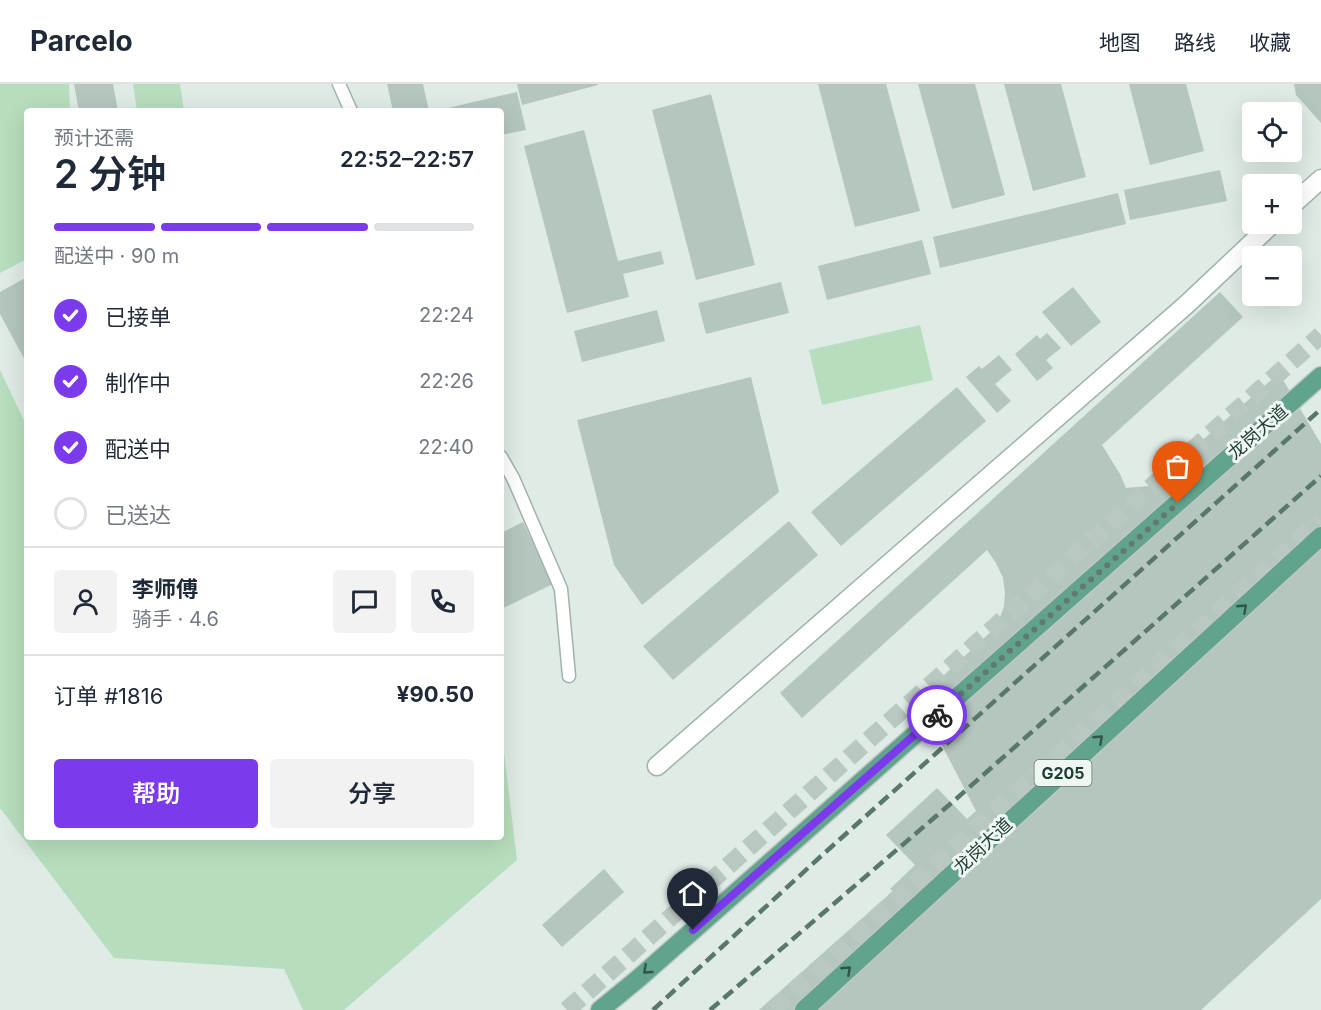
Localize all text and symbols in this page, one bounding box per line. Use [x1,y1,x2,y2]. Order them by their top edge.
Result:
text: Parcelo [30,24,133,58]
text: 地图 [1099,30,1141,55]
text: 路线 [1174,30,1216,55]
text: 收藏 [1249,30,1291,55]
map controls [1242,102,1302,306]
button: locate [1242,102,1302,162]
text: 预计还需 [54,126,134,150]
text: 22:52–22:57 [340,146,474,172]
text: 2 分钟 [54,150,166,197]
button: + [1242,174,1302,234]
text: 配送中 · 90 m [54,244,179,268]
button: − [1242,246,1302,306]
icon: check [54,299,87,332]
text: 22:24 [419,303,474,327]
text: 已接单 [105,304,171,330]
icon: check [54,365,87,398]
text: 22:26 [419,369,474,393]
text: 制作中 [105,370,171,396]
street label: 龙岗大道 [1224,400,1292,463]
icon: check [54,431,87,464]
text: 22:40 [418,435,474,459]
text: 配送中 [105,436,171,462]
pin [1152,441,1203,503]
icon: bag [1161,450,1194,483]
text: 已送达 [105,502,171,528]
button: person [54,570,117,633]
button: chat [333,570,396,633]
button: phone [411,570,474,633]
text: 李师傅 [132,576,198,602]
one-way arrow [1236,604,1247,615]
text: 骑手 · 4.6 [132,607,219,631]
text: ¥90.50 [397,681,474,707]
text: 订单 #1816 [54,683,163,709]
courier [907,685,967,745]
icon: bike [921,699,954,732]
one-way arrow [1093,735,1103,746]
button: 帮助 [54,759,258,828]
button: 分享 [270,759,474,828]
road number: G205 [1034,760,1092,786]
street label: 龙岗大道 [949,813,1016,878]
pin [667,868,718,930]
icon: home [676,877,709,910]
one-way arrow [643,963,654,974]
one-way arrow [840,967,851,978]

